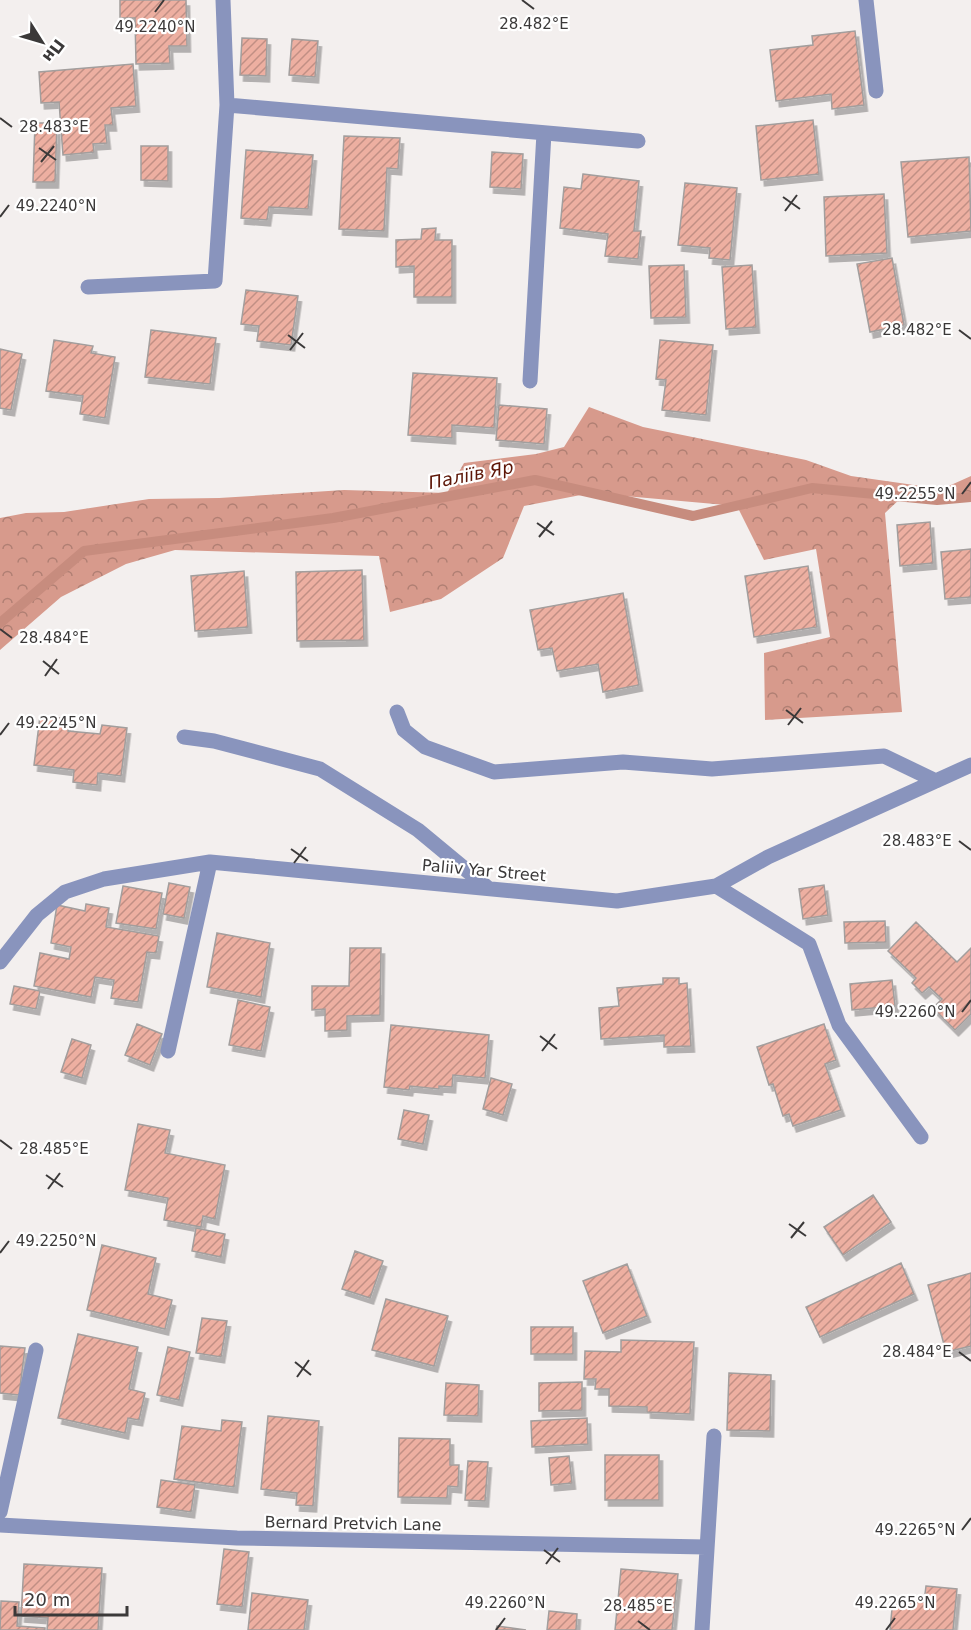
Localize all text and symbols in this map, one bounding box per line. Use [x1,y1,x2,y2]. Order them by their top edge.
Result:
north arrow [12,12,72,72]
text: 28.482°E [499,15,569,33]
text: 49.2240°N [115,18,195,36]
text: Пн [39,35,69,66]
text: 28.483°E [19,118,89,136]
text: 49.2240°N [16,197,96,215]
text: 28.482°E [882,321,952,339]
water label: Паліїв Яр [427,456,515,493]
text: 49.2255°N [875,485,955,503]
text: 28.484°E [19,629,89,647]
text: 49.2245°N [16,714,96,732]
text: 28.483°E [882,832,952,850]
street label: Paliiv Yar Street [421,856,547,885]
text: 49.2260°N [875,1003,955,1021]
text: 28.485°E [19,1140,89,1158]
text: 49.2250°N [16,1232,96,1250]
text: 28.484°E [882,1343,952,1361]
street label: Bernard Pretvich Lane [264,1512,442,1535]
text: 49.2265°N [875,1521,955,1539]
scale bar [15,1579,128,1617]
text: 20 m [24,1589,70,1610]
text: 49.2260°N [465,1594,545,1612]
text: 49.2265°N [855,1594,935,1612]
text: 28.485°E [603,1597,673,1615]

